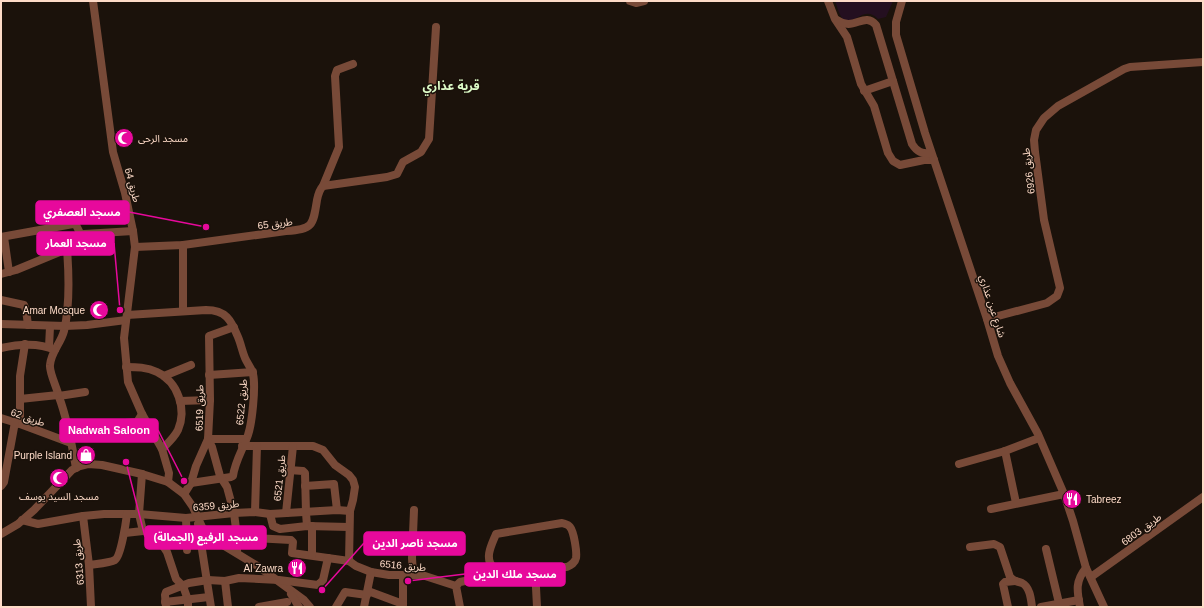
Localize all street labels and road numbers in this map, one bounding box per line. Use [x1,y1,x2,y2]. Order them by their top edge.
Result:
street label: طريق 6926 [1020,147,1038,195]
street label: طريق 64 [122,167,142,204]
street label: طريق 65 [257,216,294,232]
street label: شارع عين عذاري [975,273,1008,340]
street label: طريق 6522 [234,378,250,426]
street label: طريق 6519 [194,384,206,431]
street label: طريق 62 [9,407,47,429]
street label: طريق 6521 [272,454,288,502]
street label: طريق 6359 [192,498,240,514]
street label: طريق 6803 [1119,511,1164,548]
street label: طريق 6313 [71,538,87,586]
street label: طريق 6516 [379,558,427,574]

